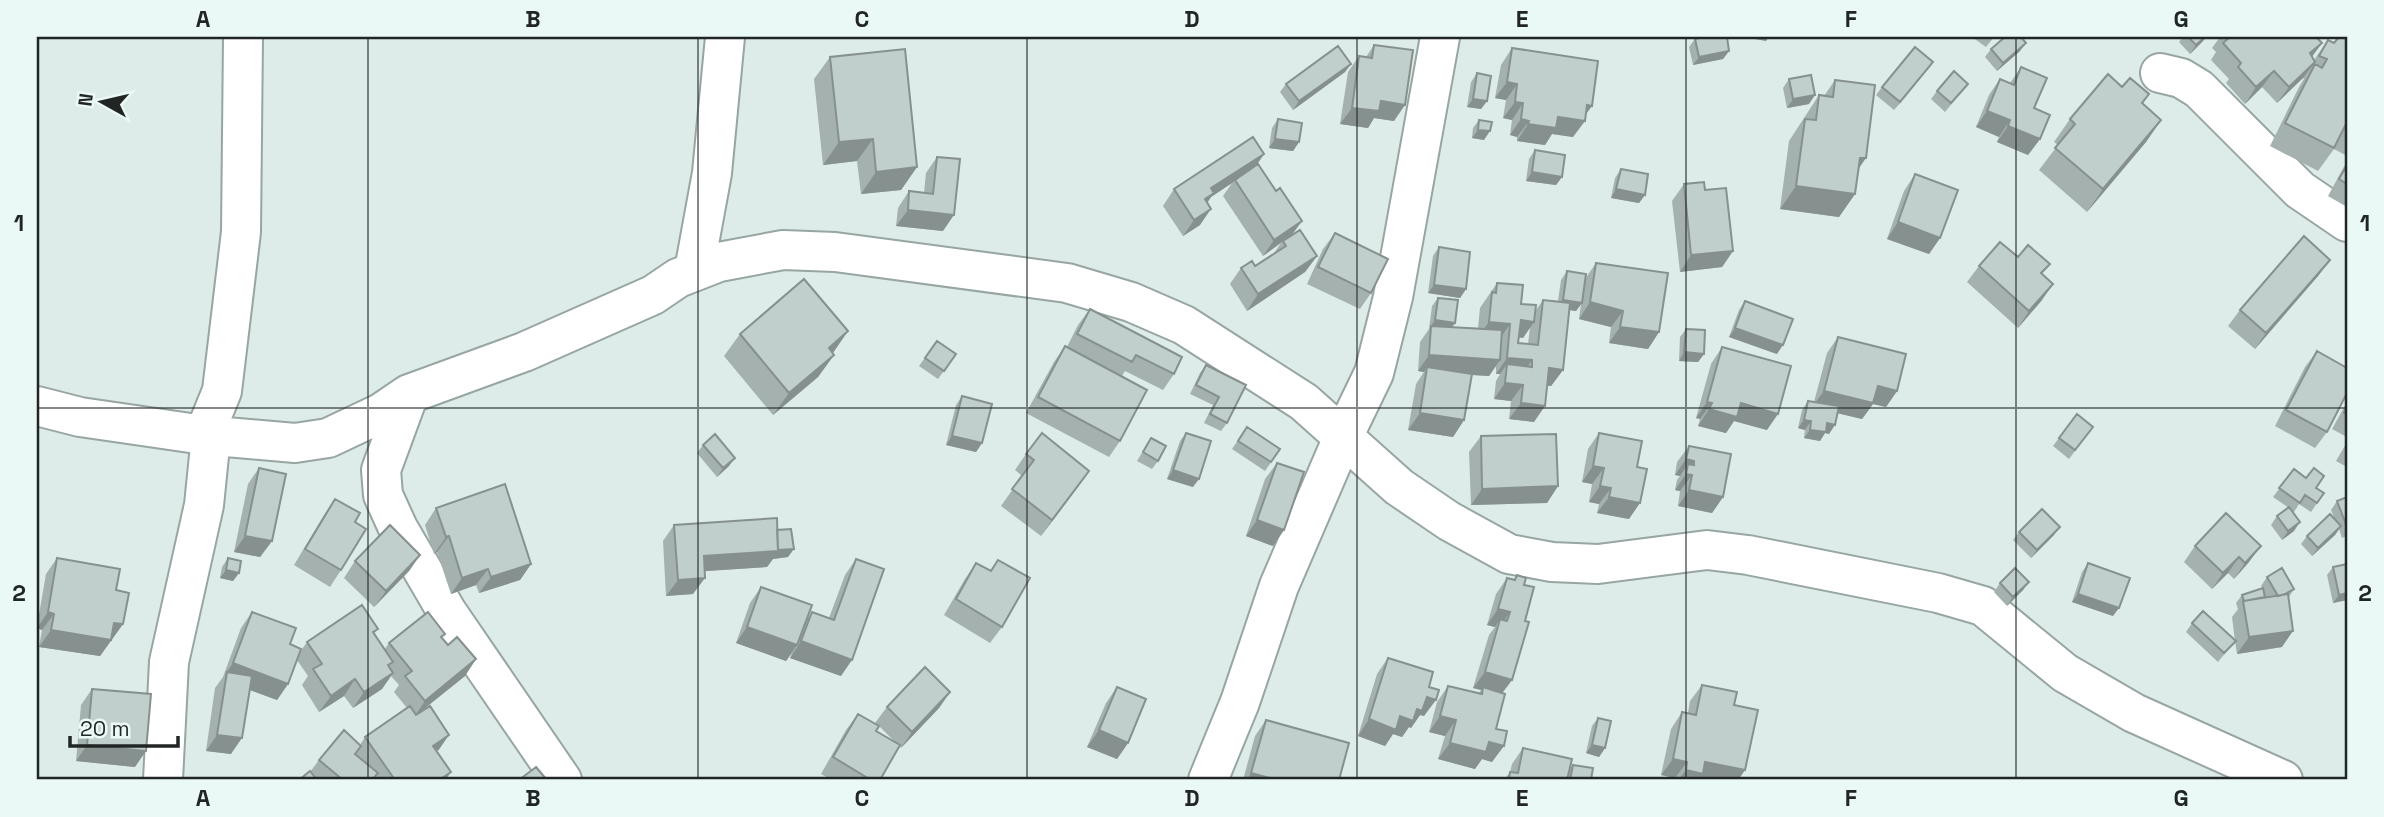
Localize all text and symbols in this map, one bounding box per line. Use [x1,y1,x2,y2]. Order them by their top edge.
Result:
text: A [196,4,211,34]
text: B [525,4,541,34]
text: C [855,4,869,34]
text: D [1184,4,1200,34]
text: E [1516,4,1528,34]
text: F [1845,4,1857,34]
text: G [2173,4,2189,34]
north arrow [66,66,136,136]
text: N [72,92,99,108]
text: 1 [14,208,24,238]
text: 1 [2360,208,2370,238]
text: 2 [12,578,26,608]
text: 2 [2358,578,2372,608]
scale bar [70,705,178,749]
text: 20 m [80,715,130,742]
text: A [196,783,211,813]
text: B [525,783,541,813]
text: C [855,783,869,813]
text: D [1184,783,1200,813]
text: E [1516,783,1528,813]
text: F [1845,783,1857,813]
text: G [2173,783,2189,813]

